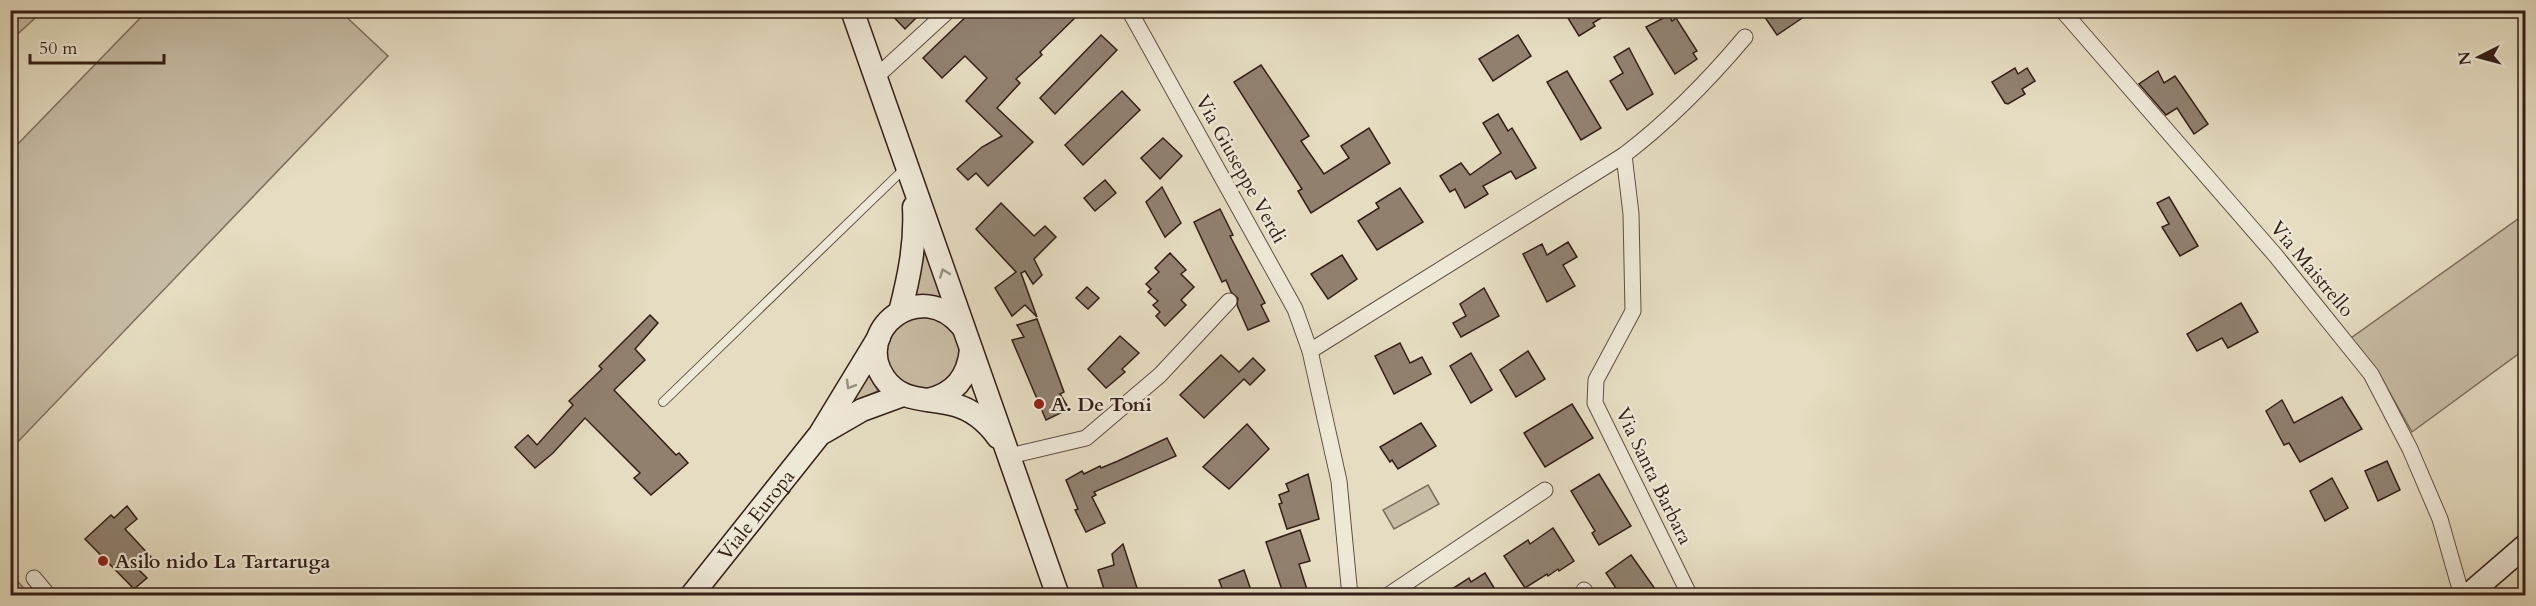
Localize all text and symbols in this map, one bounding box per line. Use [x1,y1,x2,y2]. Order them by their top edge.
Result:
scale bar [30,27,164,65]
north arrow [2449,27,2509,87]
text: 50 m [39,36,78,61]
text: N [2453,50,2477,67]
street label: Via Giuseppe Verdi [1189,90,1293,248]
street label: Via Maistrello [2264,215,2360,323]
one-way arrow [939,268,952,279]
one-way arrow [845,379,857,389]
place label: A. De Toni [1051,391,1152,418]
marker: A. De Toni [1032,397,1046,411]
street label: Via Santa Barbara [1609,403,1699,549]
street label: Viale Europa [711,463,801,566]
place label: Asilo nido La Tartaruga [115,548,331,575]
marker: Asilo nido La Tartaruga [96,554,110,568]

